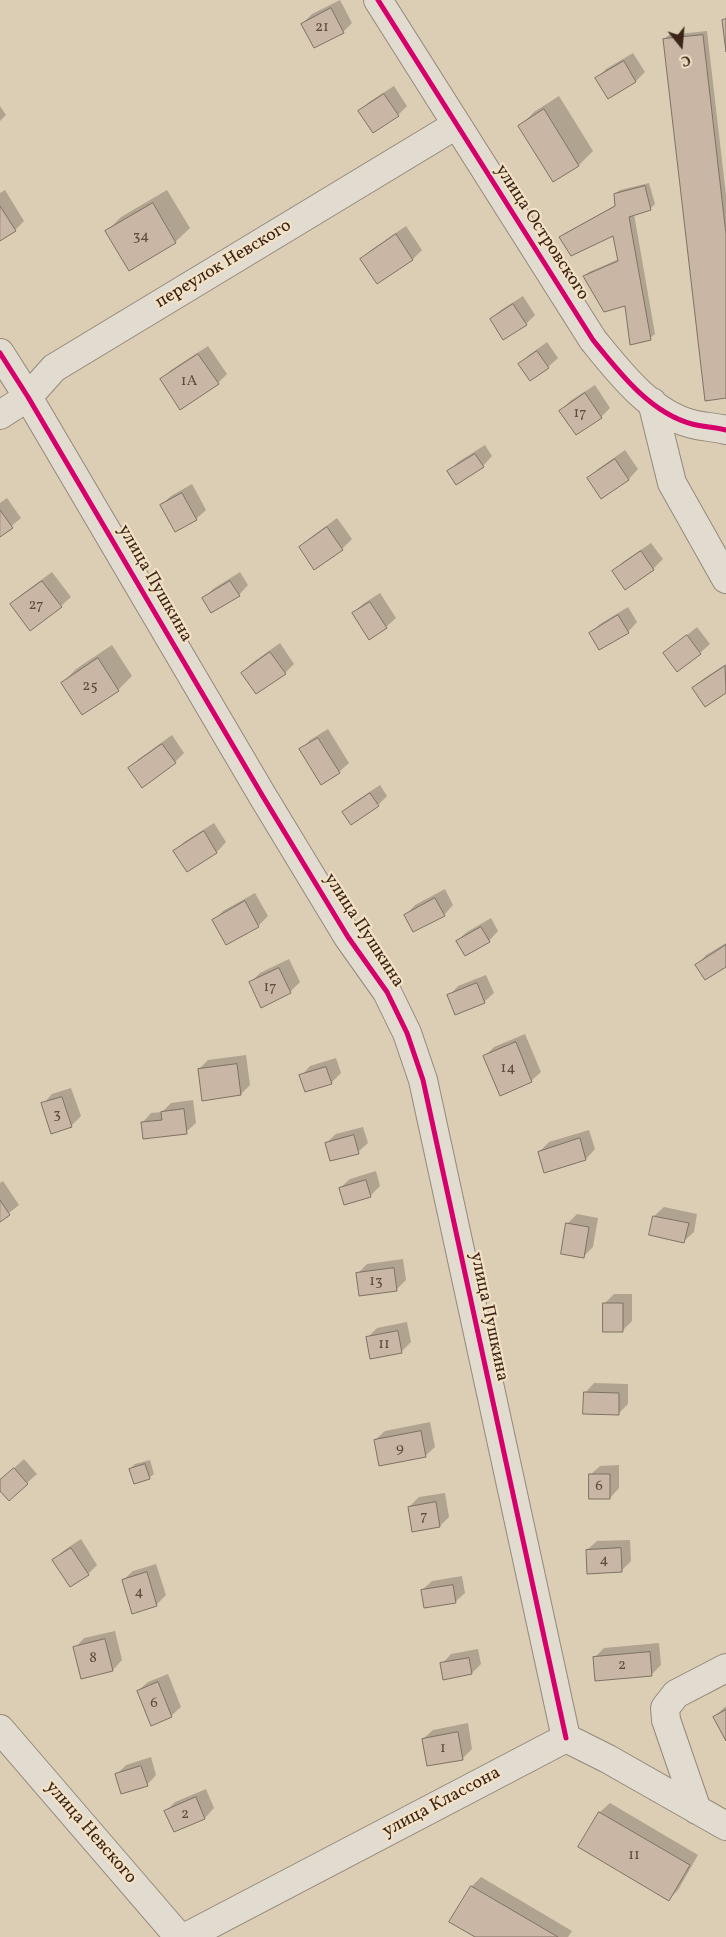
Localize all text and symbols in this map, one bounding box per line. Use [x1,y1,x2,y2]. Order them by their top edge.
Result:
house number: 21 [315,19,329,37]
north arrow [656,20,706,70]
text: С [678,49,693,70]
street label: улица Островского [489,161,593,305]
street label: переулок Невского [152,216,296,314]
house number: 34 [133,228,149,246]
house number: 1А [181,373,197,391]
house number: 17 [573,405,587,423]
street label: улица Пушкина [112,522,196,646]
house number: 27 [29,597,43,615]
house number: 25 [82,678,98,696]
street label: улица Пушкина [318,870,408,992]
house number: 17 [263,979,277,997]
house number: 14 [501,1060,515,1078]
house number: 3 [53,1106,61,1124]
street label: улица Пушкина [464,1250,512,1384]
house number: 13 [369,1273,383,1291]
house number: 11 [378,1336,390,1354]
house number: 9 [396,1440,404,1458]
house number: 6 [595,1478,603,1496]
house number: 7 [420,1508,428,1526]
house number: 4 [600,1552,608,1570]
house number: 4 [135,1584,143,1602]
house number: 8 [89,1650,97,1668]
house number: 2 [618,1657,626,1675]
house number: 6 [150,1695,158,1713]
house number: 1 [440,1740,446,1758]
street label: улица Классона [379,1763,505,1843]
street label: улица Невского [39,1777,141,1889]
house number: 2 [181,1806,189,1824]
house number: 11 [628,1847,640,1865]

